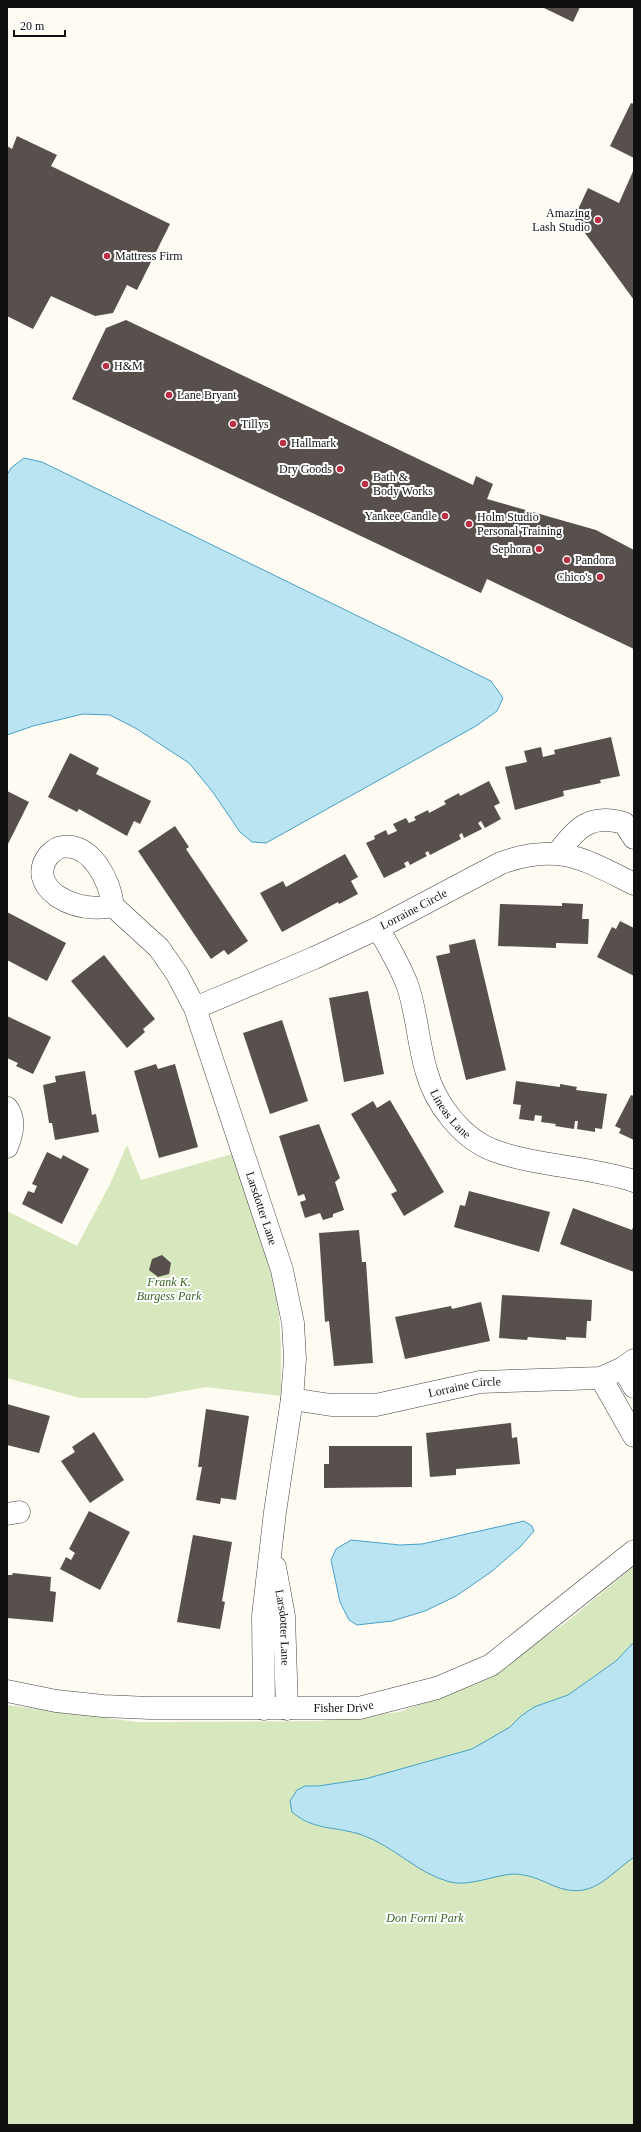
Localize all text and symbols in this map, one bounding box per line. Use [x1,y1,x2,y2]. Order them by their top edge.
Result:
scale bar [14,12,65,38]
text: 20 m [20,19,45,33]
place label: Amazing Lash Studio [532,206,590,234]
marker: Amazing Lash Studio [593,215,603,225]
place label: Mattress Firm [115,249,183,263]
marker: Mattress Firm [102,251,112,261]
place label: H&M [114,359,143,373]
marker: H&M [101,361,111,371]
place label: Lane Bryant [177,388,237,402]
marker: Lane Bryant [164,390,174,400]
place label: Tillys [241,417,269,431]
marker: Tillys [228,419,238,429]
place label: Hallmark [291,436,336,450]
marker: Hallmark [278,438,288,448]
place label: Dry Goods [279,462,332,476]
marker: Dry Goods [335,464,345,474]
place label: Bath & Body Works [373,470,433,498]
marker: Bath & Body Works [360,479,370,489]
place label: Yankee Candle [365,509,437,523]
place label: Holm Studio Personal Training [477,510,562,538]
marker: Yankee Candle [440,511,450,521]
marker: Holm Studio Personal Training [464,519,474,529]
place label: Sephora [492,542,532,556]
marker: Sephora [534,544,544,554]
place label: Pandora [575,553,615,567]
marker: Pandora [562,555,572,565]
place label: Chico's [557,570,592,584]
marker: Chico's [595,572,605,582]
street label: Lorraine Circle [378,886,449,933]
street label: Lineas Lane [427,1087,474,1142]
street label: Larsdotter Lane [243,1170,280,1247]
park label: Frank K. Burgess Park [137,1275,202,1303]
street label: Lorraine Circle [427,1374,501,1400]
street label: Larsdotter Lane [272,1588,293,1666]
street label: Fisher Drive [313,1698,375,1715]
park label: Don Forni Park [385,1911,464,1925]

